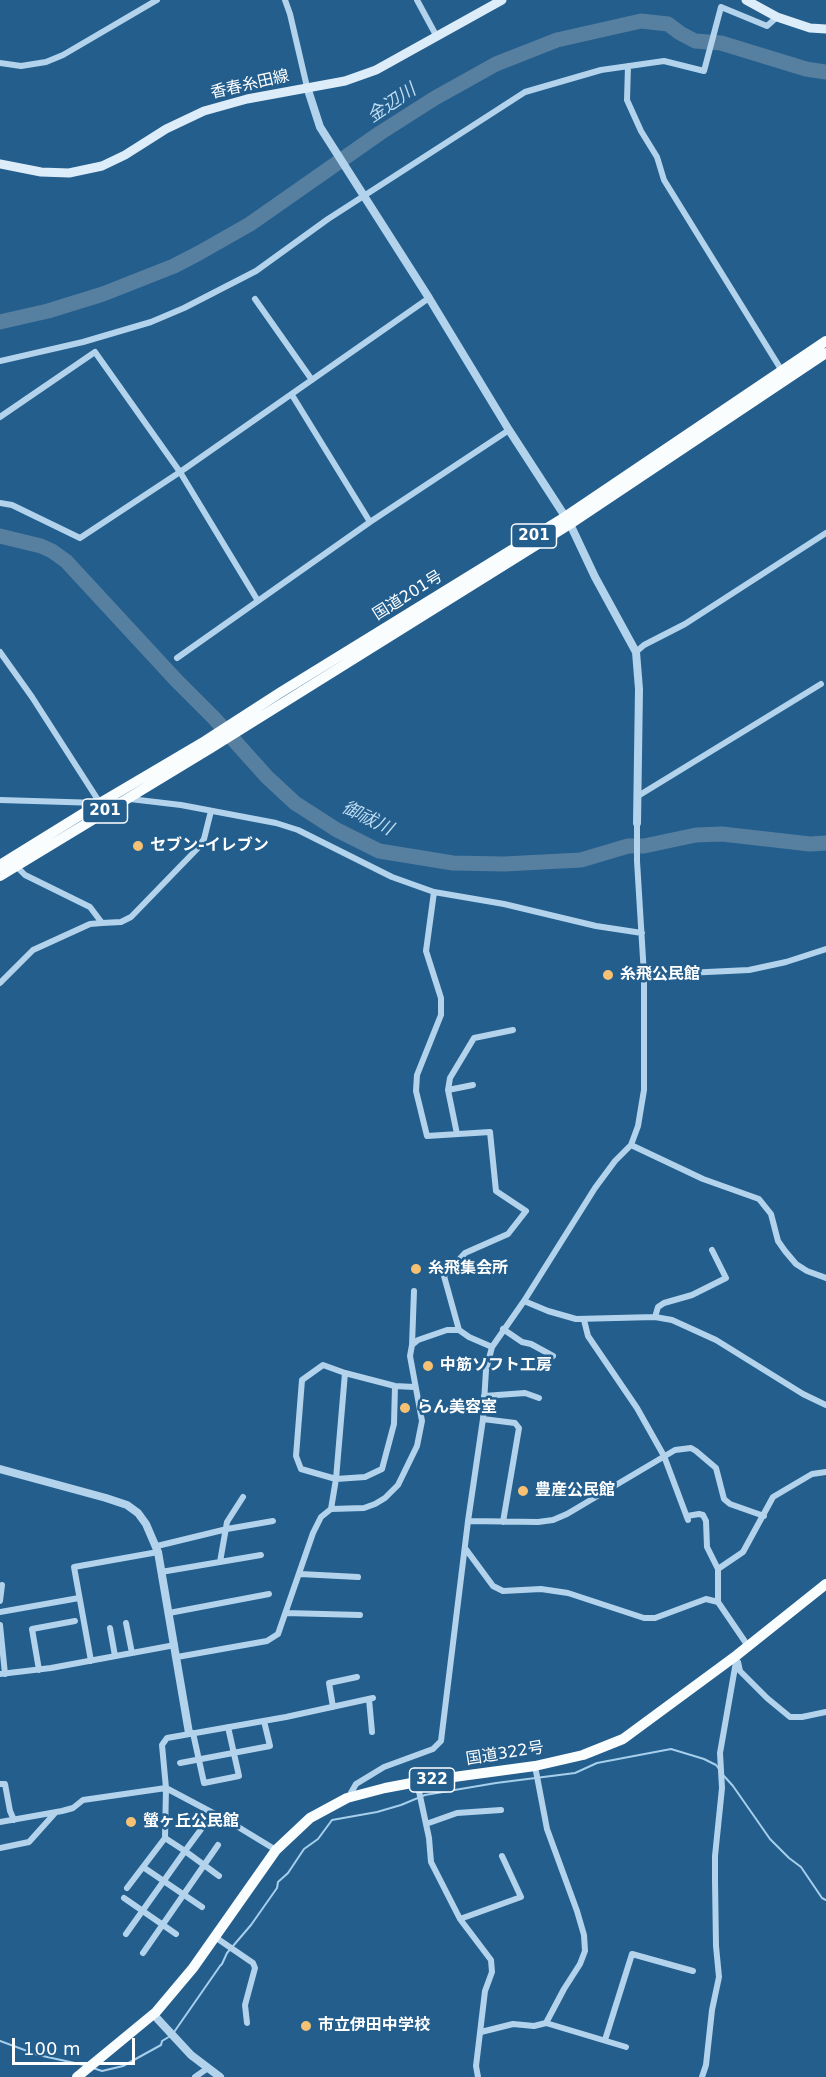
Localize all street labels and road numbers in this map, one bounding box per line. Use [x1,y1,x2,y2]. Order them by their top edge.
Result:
street label: 香春糸田線 [209,67,291,103]
road number: 201 [512,524,556,548]
street label: 国道201号 [370,567,446,625]
road number: 201 [82,799,128,823]
street label: 国道322号 [465,1738,545,1770]
road number: 322 [410,1768,454,1792]

